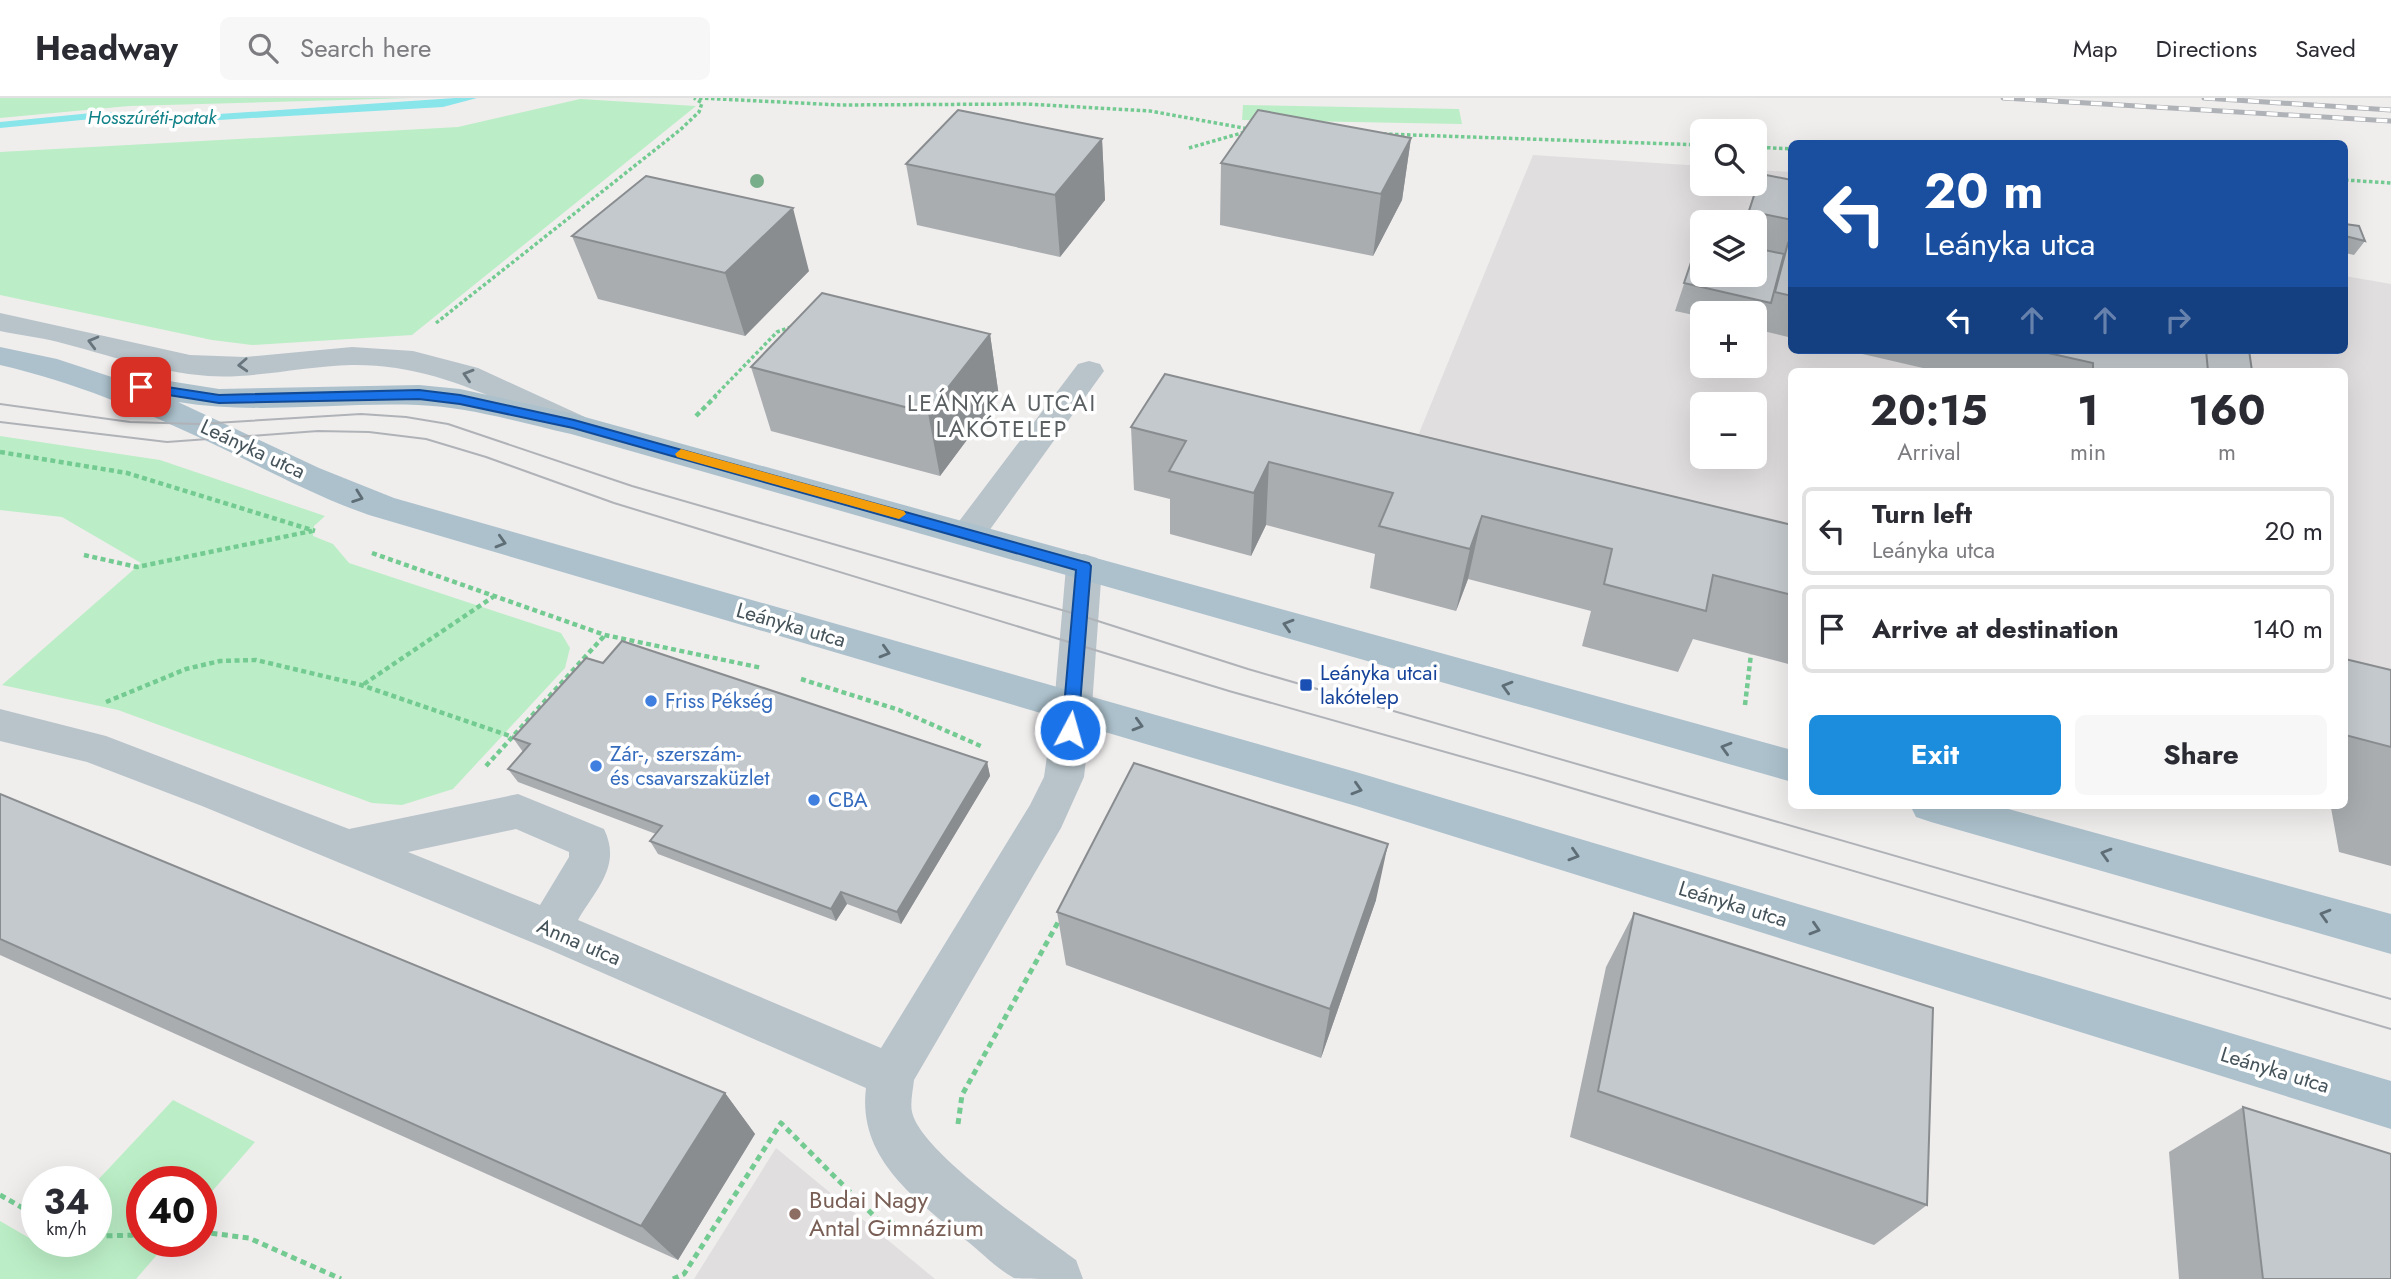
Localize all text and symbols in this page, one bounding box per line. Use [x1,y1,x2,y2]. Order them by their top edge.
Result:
search box [220,17,710,80]
text: Headway [35,25,178,72]
icon: search [244,29,282,67]
text: Search here [300,29,431,67]
text: Map [2073,31,2118,66]
text: Directions [2156,31,2257,66]
text: Saved [2295,31,2356,66]
water label: Hosszúréti-patak [88,104,217,131]
map controls [1690,119,1767,469]
button: search [1690,119,1767,196]
text: 20 m [1924,156,2043,226]
icon: left [1809,168,1900,259]
button: layers [1690,210,1767,287]
text: Leányka utca [1924,221,2095,267]
button: + [1690,301,1767,378]
icon: left [1940,301,1978,339]
icon: ahead [2013,301,2051,339]
icon: ahead [2086,301,2124,339]
icon: right [2159,301,2197,339]
one-way arrow [87,336,99,350]
pin [111,357,171,417]
one-way arrow [237,358,248,373]
icon: arrive [122,368,160,406]
one-way arrow [462,368,474,383]
text: 20:15 [1870,380,1988,441]
text: 1 [2077,380,2099,441]
text: 160 [2188,380,2266,441]
district label: LEÁNYKA UTCAI LAKÓTELEP [907,386,1097,446]
button: − [1690,392,1767,469]
street label: Leányka utca [196,412,310,486]
text: Arrival [1897,435,1961,469]
text: min [2070,435,2106,469]
text: m [2218,435,2236,469]
one-way arrow [352,489,364,503]
text: Turn left [1872,495,1972,533]
icon: left [1813,512,1851,550]
text: 20 m [2265,512,2323,550]
text: Leányka utca [1872,533,1995,567]
one-way arrow [495,534,507,549]
street label: Leányka utca [733,595,849,655]
icon: arrive [1813,610,1851,648]
text: Arrive at destination [1872,610,2119,648]
text: 140 m [2252,610,2323,648]
one-way arrow [1282,619,1294,634]
one-way arrow [879,644,891,658]
place label: Leányka utcai lakótelep [1320,658,1438,712]
marker: Leányka utcai lakótelep [1298,677,1314,693]
one-way arrow [1501,680,1513,695]
place label: Friss Pékség [665,686,773,716]
marker: Friss Pékség [643,693,659,709]
position arrow [1033,693,1107,767]
button: Exit [1809,715,2061,795]
button: Share [2075,715,2327,795]
one-way arrow [1132,717,1144,732]
place label: Zár-, szerszám- és csavarszaküzlet [610,739,769,793]
one-way arrow [1720,742,1732,756]
marker: Zár-, szerszám- és csavarszaküzlet [588,758,604,774]
one-way arrow [1351,780,1363,795]
place label: CBA [828,785,868,815]
marker: CBA [806,792,822,808]
one-way arrow [1568,847,1580,862]
one-way arrow [2100,848,2112,862]
street label: Leányka utca [1675,873,1791,935]
one-way arrow [2319,909,2331,923]
street label: Anna utca [532,911,626,973]
one-way arrow [1809,921,1821,936]
street label: Leányka utca [2217,1039,2333,1101]
speed limit sign: 40 [126,1166,217,1257]
text: 34 [43,1177,90,1227]
place label: Budai Nagy Antal Gimnázium [809,1182,984,1245]
marker: Budai Nagy Antal Gimnázium [787,1206,803,1222]
text: km/h [46,1216,87,1242]

